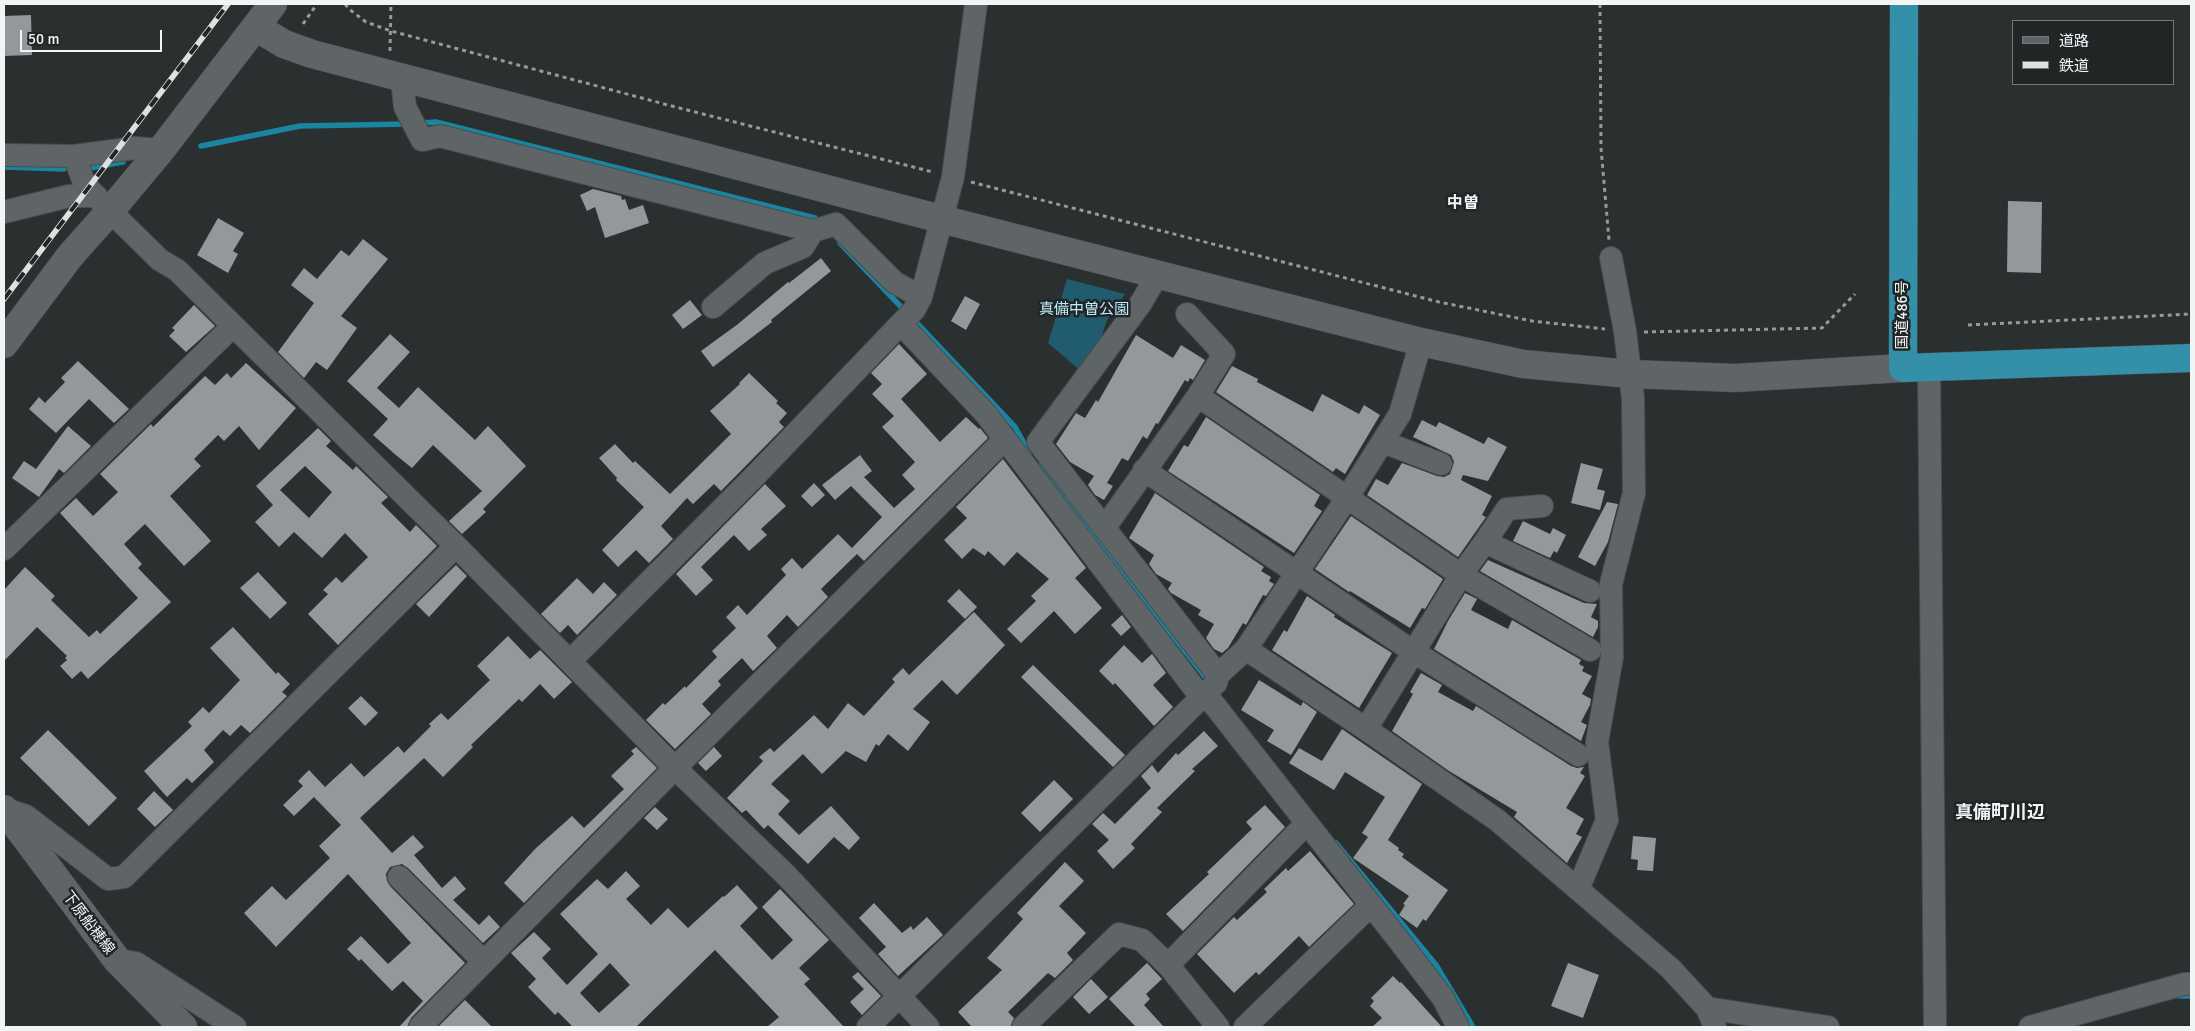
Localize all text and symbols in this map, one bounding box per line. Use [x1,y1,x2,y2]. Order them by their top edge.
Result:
scale bar [22,20,165,52]
legend [2012,20,2175,85]
text: 50 m [28,30,59,48]
text: 道路 [2059,32,2089,50]
text: 鉄道 [2059,57,2089,75]
district label: 中曽 [1447,194,1479,214]
street label: 国道486号 [1894,280,1912,350]
park label: 真備中曽公園 [1039,301,1129,319]
district label: 真備町川辺 [1955,802,2045,824]
street label: 下原船穂線 [58,888,118,958]

